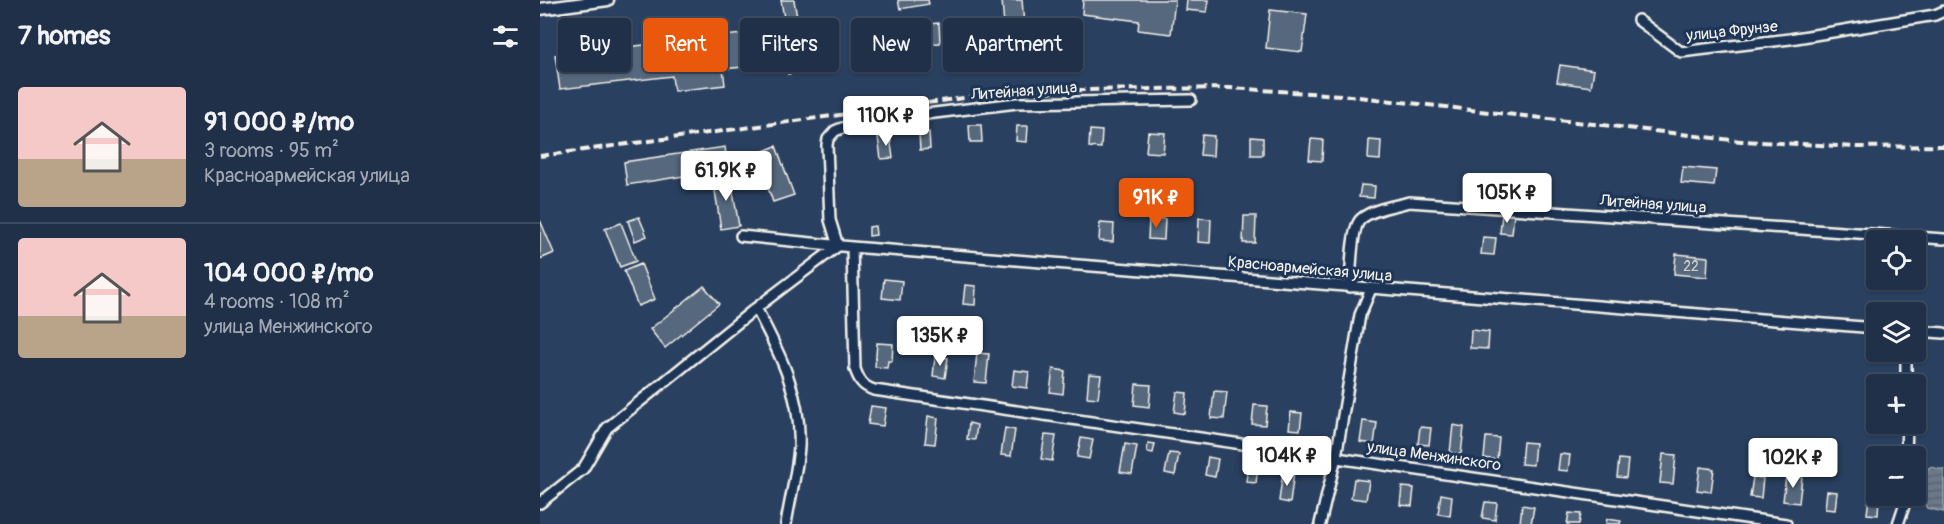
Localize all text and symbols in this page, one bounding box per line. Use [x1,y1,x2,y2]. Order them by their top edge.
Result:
street label: улица Фрунзе [1684,16,1779,46]
chip: Buy [558,18,631,72]
chip: Rent [643,18,728,72]
chip: Filters [740,18,839,72]
chip: New [851,18,931,72]
chip: Apartment [943,18,1083,72]
text: 7 homes [18,20,110,52]
icon: filters [489,20,522,53]
street label: Литейная улица [969,77,1078,105]
pin: 110K ₽ [837,96,935,147]
text: 110K ₽ [857,103,915,128]
text: 91 000 ₽/mo [204,106,354,138]
icon: home [66,111,138,183]
text: 3 rooms · 95 m² [204,138,339,163]
pin: 61.9K ₽ [671,151,781,202]
text: 61.9K ₽ [695,158,757,183]
text: Красноармейская улица [204,163,410,188]
pin: 105K ₽ [1458,173,1556,224]
pin: 91K ₽ [1114,178,1198,229]
text: 105K ₽ [1477,180,1537,205]
text: 91K ₽ [1133,185,1179,210]
street label: Литейная улица [1598,190,1707,218]
map controls [1866,230,1926,506]
button: locate [1866,230,1926,290]
street label: Красноармейская улица [1227,252,1393,286]
text: 104 000 ₽/mo [204,257,374,289]
house number: 22 [1683,258,1699,275]
icon: home [66,262,138,334]
text: 4 rooms · 108 m² [204,289,350,314]
button: layers [1866,302,1926,362]
text: улица Менжинского [204,314,373,339]
pin: 135K ₽ [891,316,989,367]
text: 135K ₽ [911,323,969,348]
button: + [1866,374,1926,434]
pin: 104K ₽ [1238,436,1336,487]
street label: улица Менжинского [1365,437,1503,475]
pin: 102K ₽ [1744,438,1842,489]
text: 104K ₽ [1256,443,1318,468]
text: 102K ₽ [1762,445,1824,470]
button: − [1866,446,1926,506]

